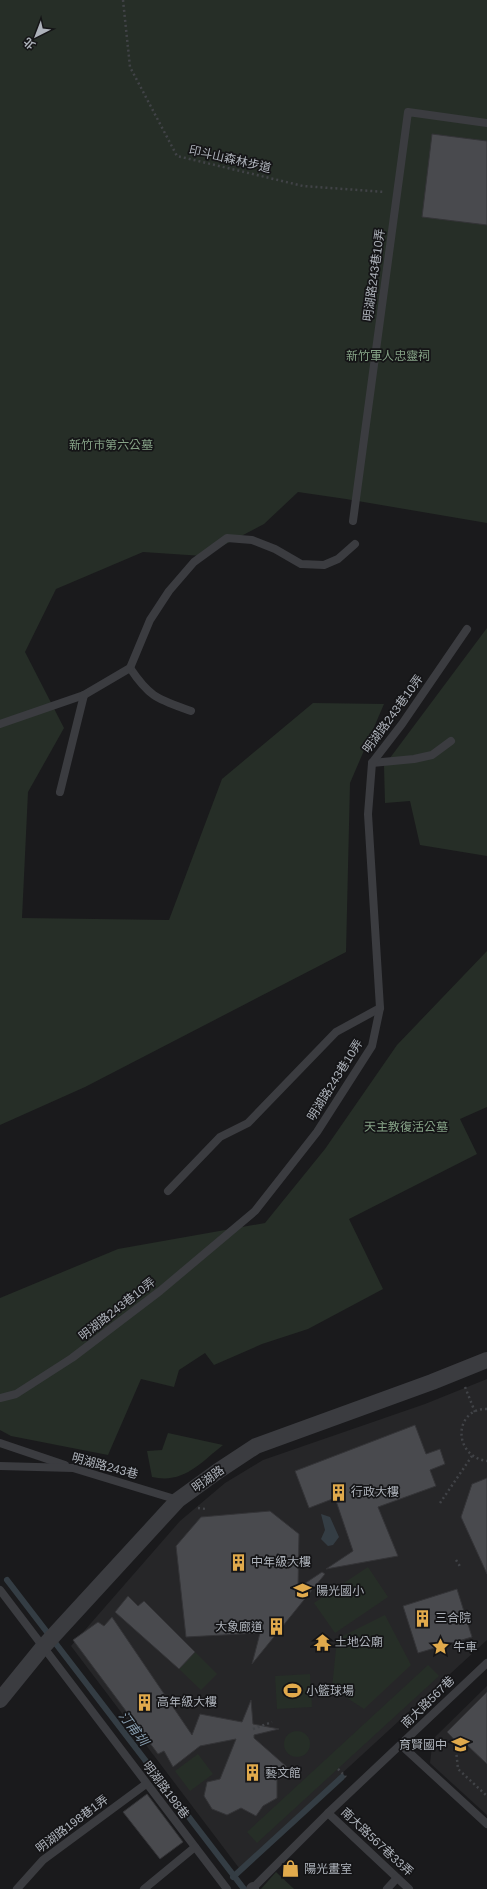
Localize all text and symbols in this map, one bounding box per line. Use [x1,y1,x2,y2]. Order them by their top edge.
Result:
north arrow [16,16,56,56]
text: 北 [21,35,37,52]
street label: 印斗山森林步道 [187,143,273,175]
street label: 明湖路243巷10弄 [361,228,387,322]
park label: 新竹軍人忠靈祠 [346,349,430,363]
park label: 新竹市第六公墓 [69,438,153,452]
street label: 明湖路243巷10弄 [360,672,426,756]
street label: 明湖路243巷10弄 [304,1037,366,1123]
park label: 天主教復活公墓 [364,1120,448,1134]
street label: 明湖路243巷10弄 [76,1275,158,1343]
street label: 明湖路243巷 [70,1450,140,1482]
street label: 明湖路 [189,1463,227,1495]
building icon: 行政大樓 [328,1482,348,1502]
place label: 行政大樓 [351,1485,399,1499]
building icon: 中年級大樓 [228,1552,248,1572]
place label: 中年級大樓 [251,1555,311,1569]
school or university icon: 陽光國小 [293,1581,313,1601]
place label: 陽光國小 [316,1584,364,1598]
building icon: 三合院 [412,1608,432,1628]
place label: 三合院 [435,1611,471,1625]
building icon: 大象廊道 [266,1617,286,1637]
place label: 大象廊道 [215,1620,263,1634]
temple icon: 土地公廟 [312,1632,332,1652]
place label: 土地公廟 [335,1635,383,1649]
place icon: 牛車 [430,1637,450,1657]
place label: 牛車 [453,1640,477,1654]
street label: 南大路567巷 [399,1673,457,1731]
sports icon: 小籃球場 [283,1681,303,1701]
place label: 小籃球場 [306,1684,354,1698]
building icon: 高年級大樓 [134,1692,154,1712]
place label: 高年級大樓 [157,1695,217,1709]
water label: 汀甫圳 [116,1708,153,1750]
school or university icon: 育賢國中 [450,1735,470,1755]
place label: 育賢國中 [399,1738,447,1752]
street label: 明湖路198巷 [140,1759,192,1821]
building icon: 藝文館 [242,1763,262,1783]
place label: 藝文館 [265,1766,301,1780]
street label: 明湖路198巷1弄 [33,1792,111,1856]
street label: 南大路567巷33弄 [338,1805,416,1879]
shop icon: 陽光畫室 [281,1859,301,1879]
place label: 陽光畫室 [304,1862,352,1876]

